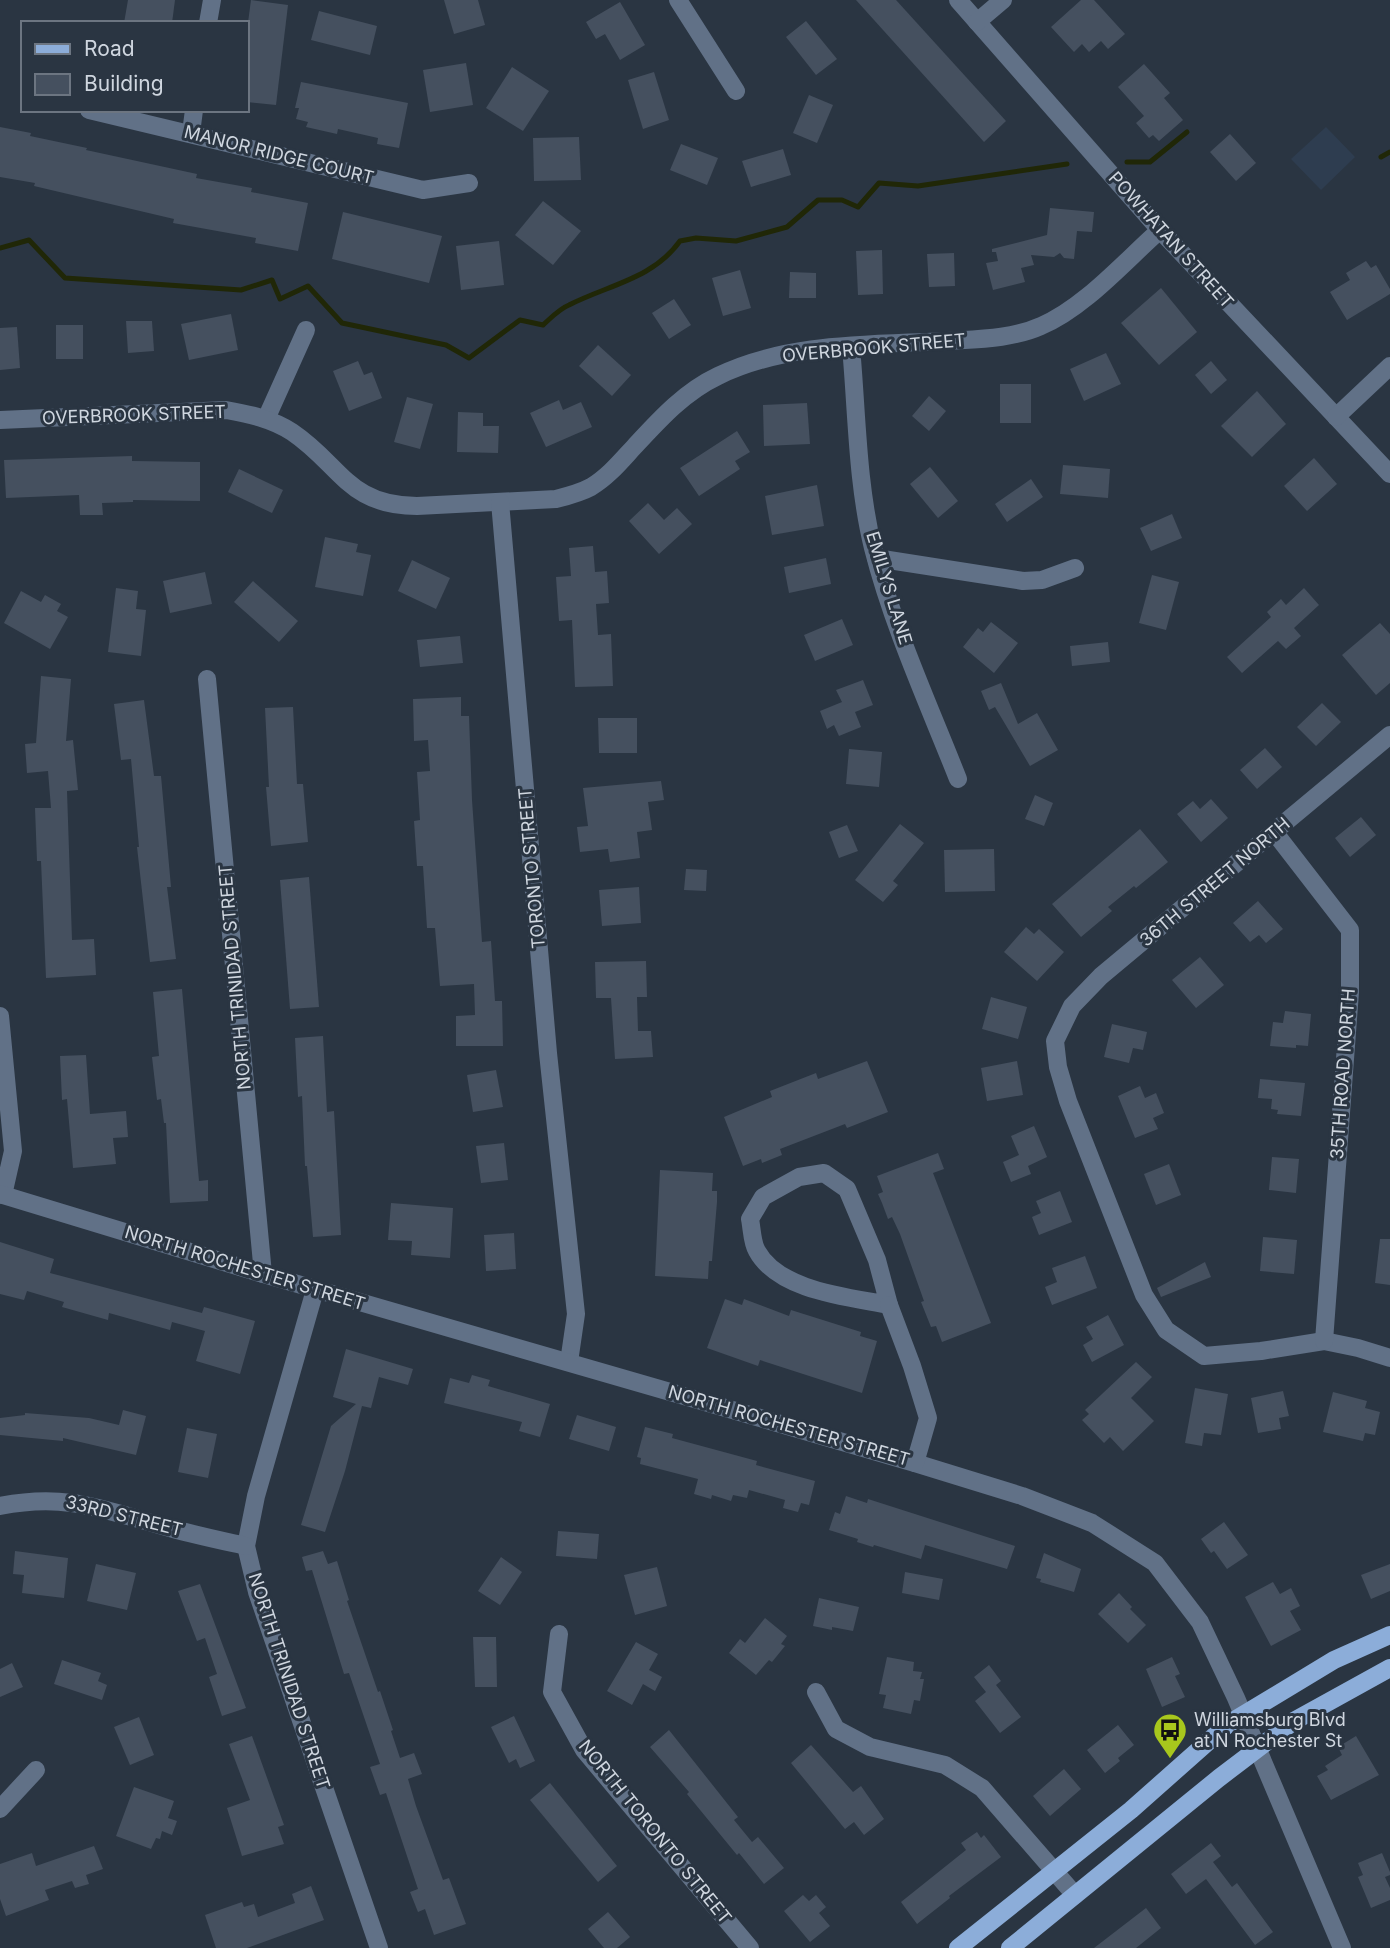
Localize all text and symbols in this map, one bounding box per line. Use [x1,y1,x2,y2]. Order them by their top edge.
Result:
legend [21,21,248,112]
text: Road [84,36,135,61]
text: Building [84,71,164,96]
street label: MANOR RIDGE COURT [182,121,376,188]
street label: POWHATAN STREET [1105,167,1238,312]
street label: OVERBROOK STREET [781,329,967,366]
street label: OVERBROOK STREET [42,401,226,428]
street label: EMILYS LANE [862,529,917,647]
street label: TORONTO STREET [514,787,549,949]
street label: 36TH STREET NORTH [1135,813,1294,951]
street label: NORTH TRINIDAD STREET [214,863,255,1091]
street label: 35TH ROAD NORTH [1326,988,1359,1160]
street label: NORTH ROCHESTER STREET [122,1221,368,1314]
street label: NORTH ROCHESTER STREET [666,1381,912,1470]
street label: 33RD STREET [63,1491,185,1540]
street label: NORTH TRINIDAD STREET [245,1570,334,1792]
place label: Williamsburg Blvd at N Rochester St [1194,1709,1346,1751]
bus stop icon: Williamsburg Blvd at N Rochester St [1151,1711,1189,1760]
street label: NORTH TORONTO STREET [575,1735,736,1928]

